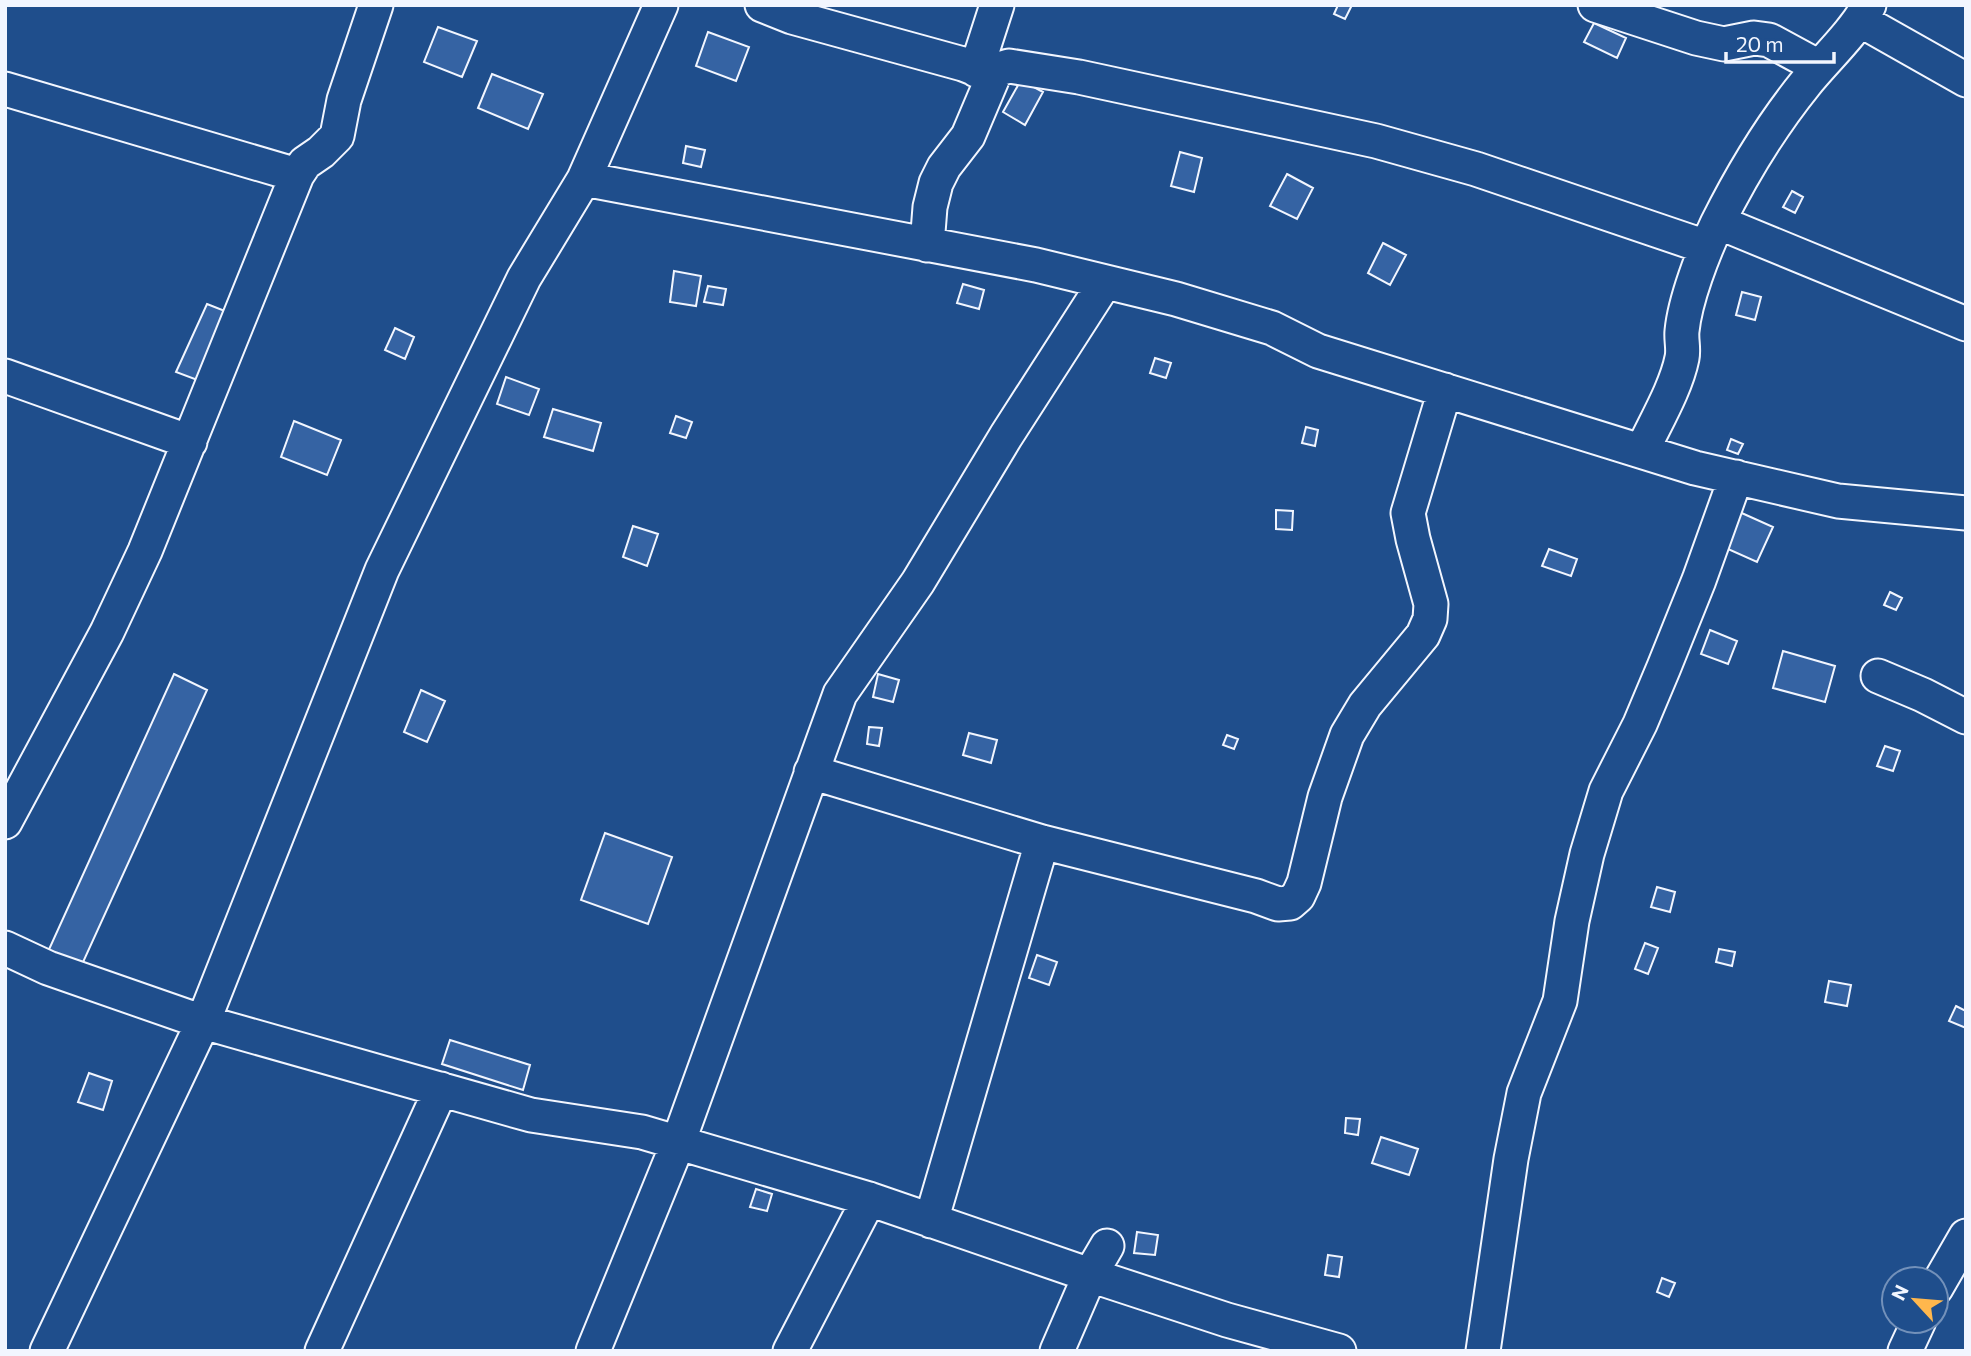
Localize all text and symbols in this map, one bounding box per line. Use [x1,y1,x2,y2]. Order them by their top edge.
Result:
scale bar [1726,21,1834,65]
text: 20 m [1736,31,1784,56]
north arrow [1880,1265,1950,1335]
text: N [1886,1281,1913,1304]

